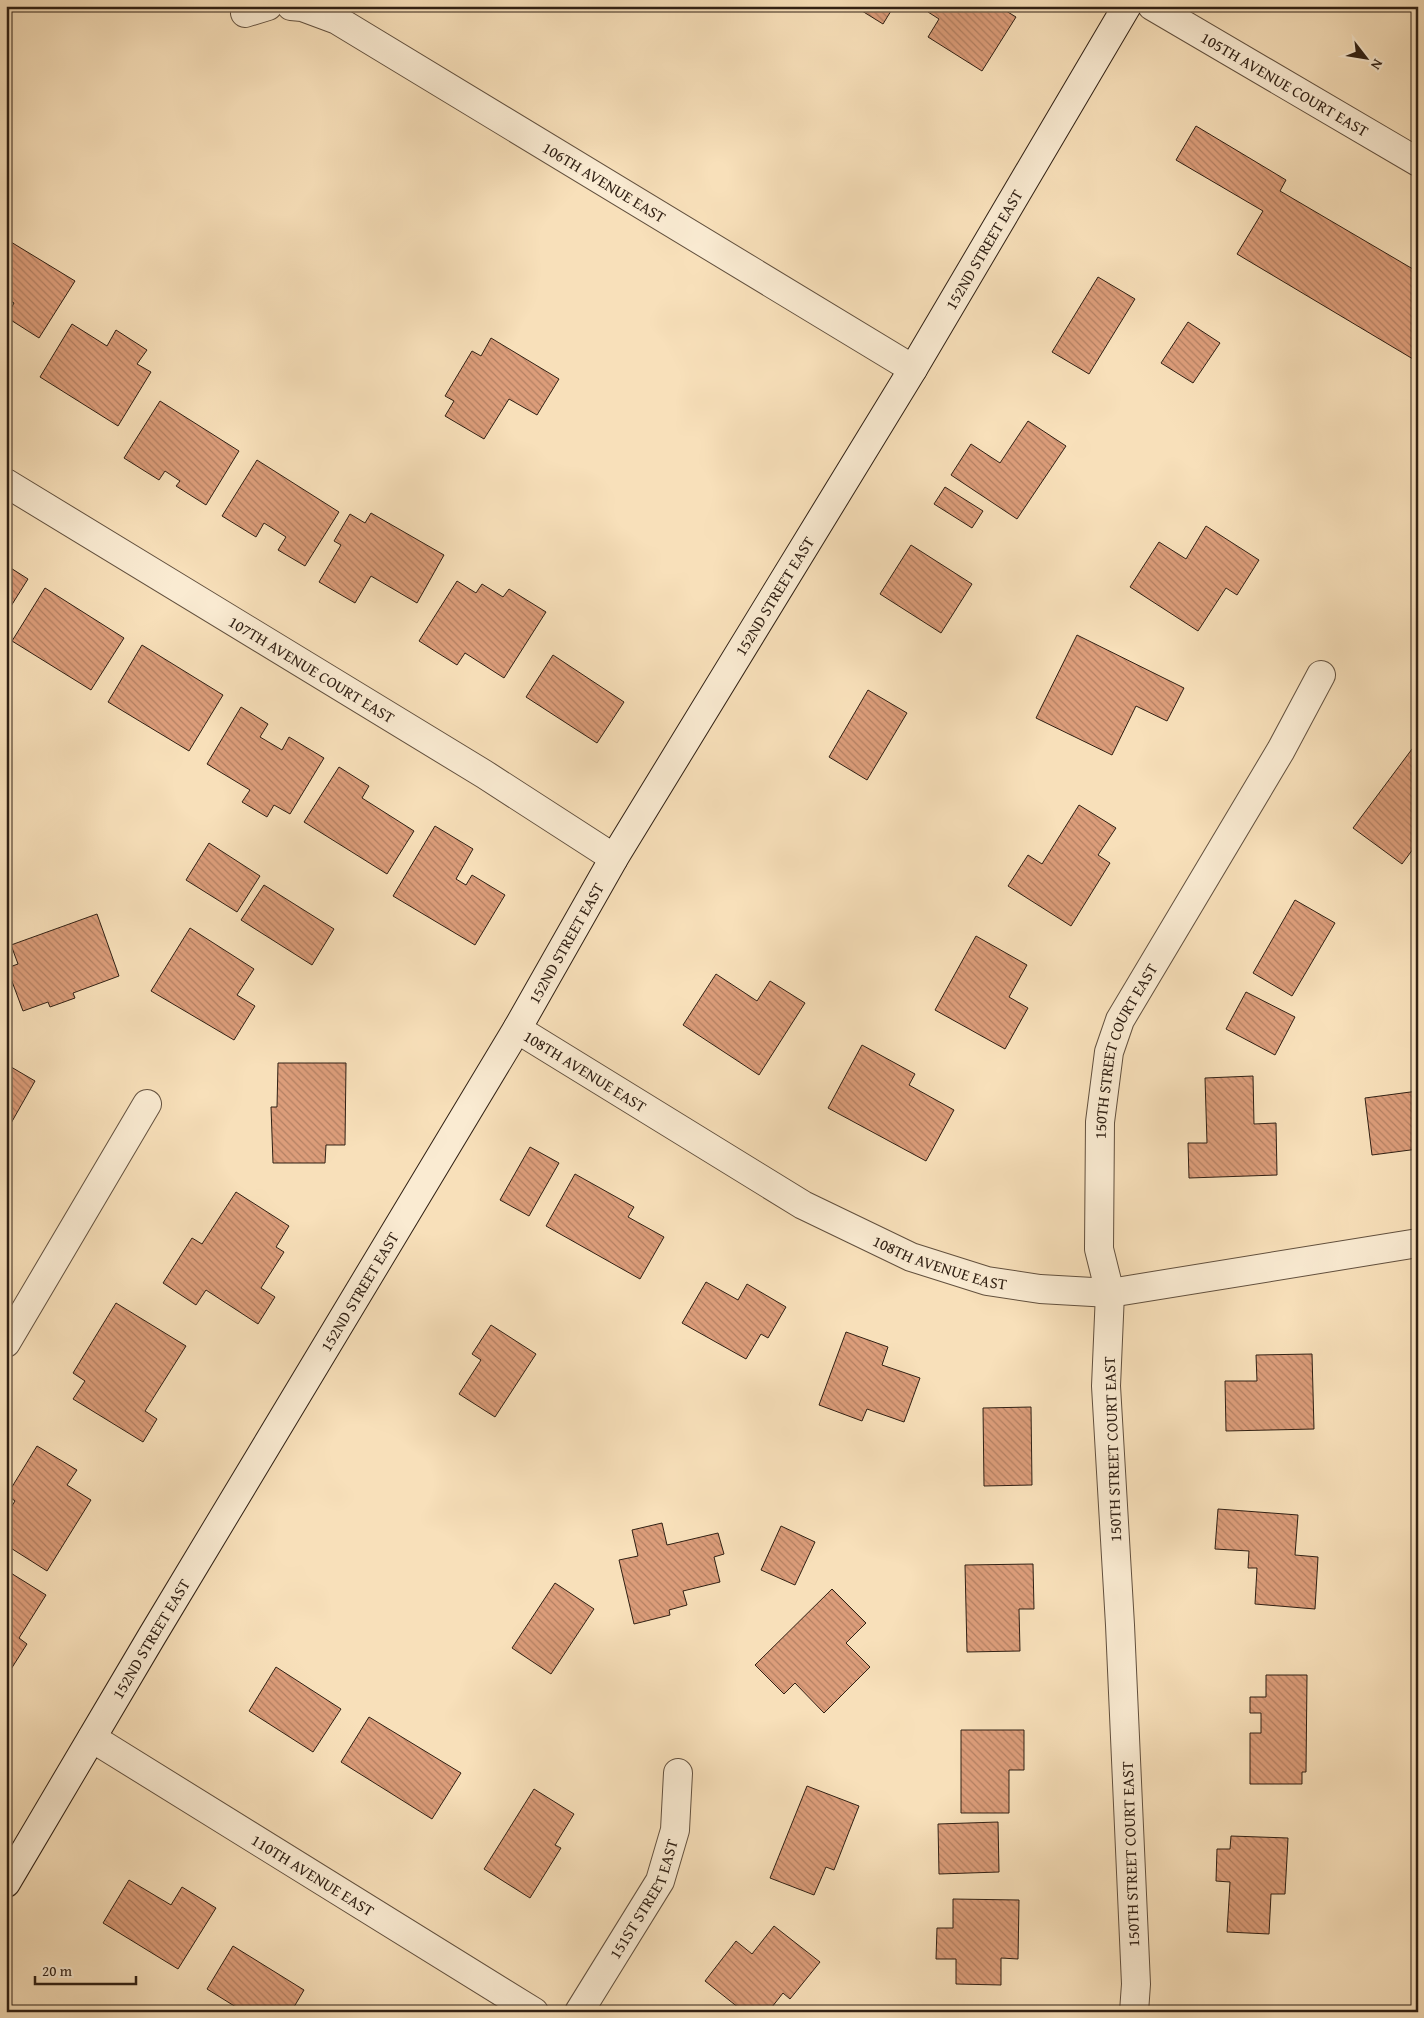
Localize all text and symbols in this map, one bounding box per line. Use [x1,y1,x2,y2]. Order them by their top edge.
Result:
street label: 105TH AVENUE COURT EAST [1196,25,1373,143]
north arrow [1342,32,1392,82]
text: N [1366,56,1388,74]
street label: 106TH AVENUE EAST [538,135,671,229]
street label: 152ND STREET EAST [939,184,1029,314]
street label: 152ND STREET EAST [729,532,820,660]
street label: 107TH AVENUE COURT EAST [224,609,400,729]
street label: 152ND STREET EAST [522,878,610,1008]
street label: 150TH STREET COURT EAST [1088,959,1163,1139]
street label: 108TH AVENUE EAST [519,1024,651,1118]
street label: 152ND STREET EAST [314,1227,405,1356]
street label: 108TH AVENUE EAST [869,1228,1008,1296]
street label: 150TH STREET COURT EAST [1097,1356,1127,1542]
street label: 152ND STREET EAST [106,1574,196,1703]
street label: 150TH STREET COURT EAST [1115,1761,1145,1947]
street label: 110TH AVENUE EAST [247,1828,379,1922]
street label: 151ST STREET EAST [603,1836,684,1963]
scale bar [35,1953,136,1985]
text: 20 m [42,1960,73,1981]

